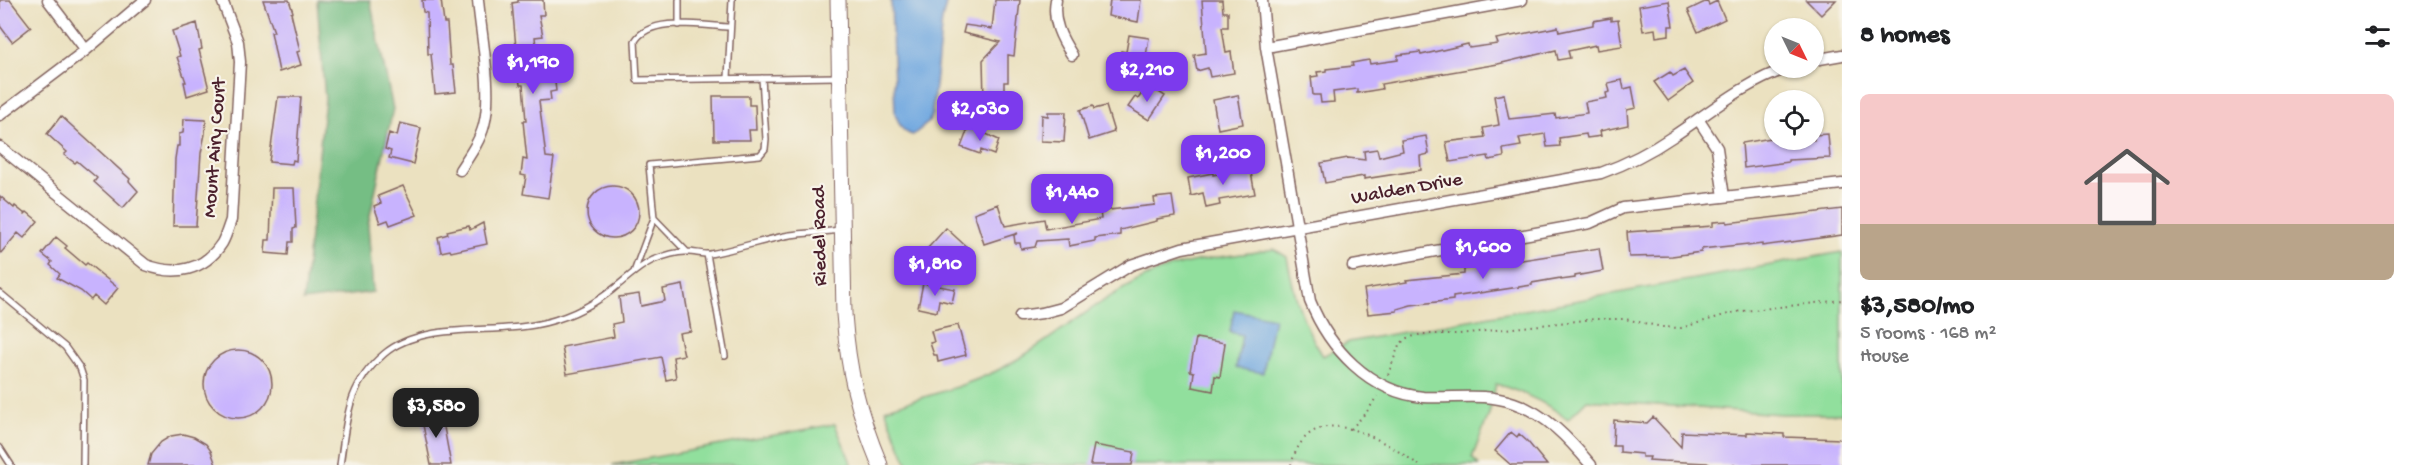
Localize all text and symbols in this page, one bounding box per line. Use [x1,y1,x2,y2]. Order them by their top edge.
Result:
north arrow [1764,18,1824,78]
map controls [1764,18,1824,150]
icon: filters [2361,20,2394,53]
text: 8 homes [1860,21,1949,52]
pin: $1,190 [484,44,582,95]
text: $1,190 [507,52,559,75]
pin: $2,210 [1098,52,1196,103]
text: $2,210 [1120,60,1174,83]
street label: Mount Airy Court [200,76,232,218]
button: locate [1764,90,1824,150]
pin: $2,030 [931,91,1029,142]
text: $2,030 [951,99,1009,122]
icon: home [2073,133,2181,241]
pin: $1,200 [1174,135,1272,186]
text: $1,200 [1195,143,1251,166]
street label: Walden Drive [1350,169,1465,211]
pin: $1,440 [1023,174,1121,225]
text: $1,440 [1045,182,1099,205]
street label: Riedel Road [809,184,833,286]
pin: $1,600 [1434,229,1532,280]
text: $1,600 [1455,237,1511,260]
pin: $1,810 [886,246,984,297]
text: $1,810 [908,254,962,277]
text: $3,580/mo [1860,292,1974,323]
text: 5 rooms · 168 m² [1860,323,1996,346]
text: House [1860,346,1909,369]
pin: $3,580 [387,388,485,439]
text: $3,580 [407,396,465,419]

